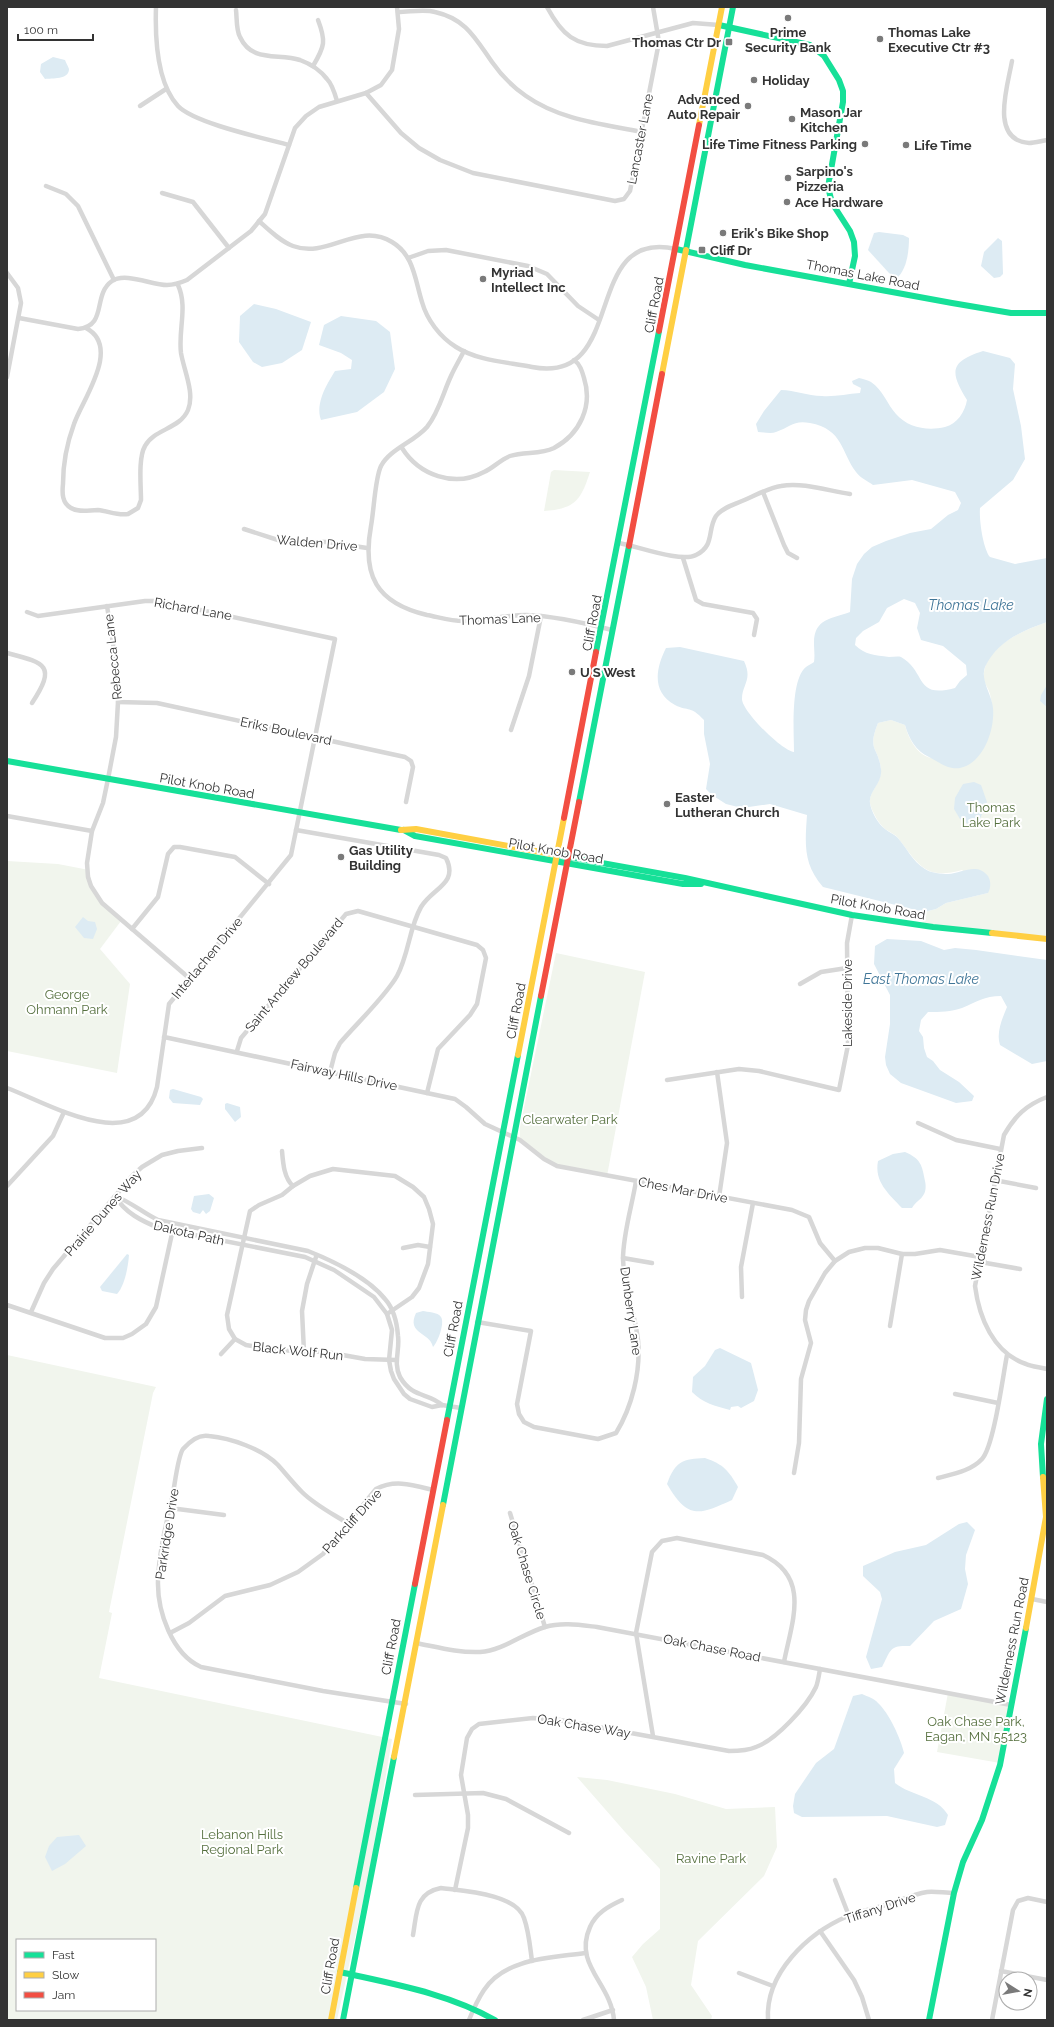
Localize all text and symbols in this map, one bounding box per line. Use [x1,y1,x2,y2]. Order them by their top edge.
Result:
marker: Prime Security Bank [783,13,793,23]
scale bar [18,16,93,42]
text: 100 m [24,23,58,37]
place label: Prime Security Bank [745,25,832,55]
place label: Thomas Lake Executive Ctr #3 [888,25,990,55]
marker: Thomas Lake Executive Ctr #3 [875,34,885,44]
place label: Thomas Ctr Dr [632,35,721,50]
marker: Thomas Ctr Dr [724,37,734,47]
place label: Holiday [762,73,810,88]
marker: Holiday [749,75,759,85]
street label: Lancaster Lane [624,92,656,186]
place label: Advanced Auto Repair [667,92,740,122]
marker: Advanced Auto Repair [743,101,753,111]
place label: Mason Jar Kitchen [800,105,862,135]
marker: Mason Jar Kitchen [787,114,797,124]
place label: Life Time Fitness Parking [702,137,857,152]
place label: Life Time [914,138,972,153]
marker: Life Time Fitness Parking [860,139,870,149]
marker: Life Time [901,140,911,150]
place label: Sarpino's Pizzeria [796,164,853,194]
marker: Sarpino's Pizzeria [783,173,793,183]
place label: Ace Hardware [795,195,883,210]
marker: Ace Hardware [782,197,792,207]
place label: Erik's Bike Shop [731,226,829,241]
marker: Erik's Bike Shop [718,228,728,238]
place label: Cliff Dr [710,243,752,258]
marker: Cliff Dr [697,245,707,255]
street label: Thomas Lake Road [805,257,921,293]
place label: Myriad Intellect Inc [491,265,566,295]
marker: Myriad Intellect Inc [478,274,488,284]
street label: Cliff Road [641,276,667,334]
street label: Walden Drive [276,532,358,554]
street label: Cliff Road [579,594,605,652]
street label: Richard Lane [153,595,233,623]
water label: Thomas Lake [928,597,1014,613]
street label: Thomas Lane [459,610,541,628]
street label: Rebecca Lane [101,613,125,701]
place label: U S West [580,665,635,680]
marker: U S West [567,667,577,677]
street label: Eriks Boulevard [239,714,333,748]
street label: Pilot Knob Road [158,770,256,802]
place label: Easter Lutheran Church [675,790,780,820]
marker: Easter Lutheran Church [662,799,672,809]
park label: Thomas Lake Park [962,800,1020,830]
street label: Pilot Knob Road [507,835,605,867]
place label: Gas Utility Building [349,843,413,873]
marker: Gas Utility Building [336,852,346,862]
street label: Pilot Knob Road [829,891,927,923]
street label: Interlachen Drive [168,914,246,1002]
street label: Saint Andrew Boulevard [242,915,346,1035]
street label: Lakeside Drive [840,959,855,1047]
water label: East Thomas Lake [863,971,979,987]
street label: Cliff Road [503,982,529,1040]
park label: George Ohmann Park [26,987,108,1017]
street label: Fairway Hills Drive [289,1056,399,1094]
park label: Clearwater Park [522,1112,618,1127]
street label: Wilderness Run Drive [968,1152,1008,1282]
street label: Prairie Dunes Way [62,1167,144,1259]
street label: Ches Mar Drive [637,1174,729,1206]
street label: Dakota Path [152,1218,226,1248]
street label: Dunberry Lane [617,1266,645,1357]
street label: Cliff Road [440,1300,466,1358]
street label: Black Wolf Run [252,1339,344,1363]
street label: Parkcliff Drive [319,1485,385,1556]
street label: Parkridge Drive [152,1487,182,1581]
street label: Oak Chase Circle [505,1519,549,1621]
street label: Wilderness Run Road [992,1576,1032,1706]
street label: Cliff Road [378,1618,404,1676]
street label: Oak Chase Road [662,1631,762,1665]
street label: Oak Chase Way [536,1711,632,1741]
park label: Oak Chase Park, Eagan, MN 55123 [925,1714,1027,1744]
park label: Lebanon Hills Regional Park [201,1827,283,1857]
park label: Ravine Park [676,1851,746,1866]
street label: Tiffany Drive [843,1889,918,1927]
street label: Cliff Road [318,1937,342,1995]
legend [16,1939,156,2011]
text: Fast [52,1948,75,1962]
text: Slow [52,1968,79,1982]
north arrow [998,1971,1038,2011]
text: N [1020,1987,1035,1998]
text: Jam [52,1988,75,2002]

